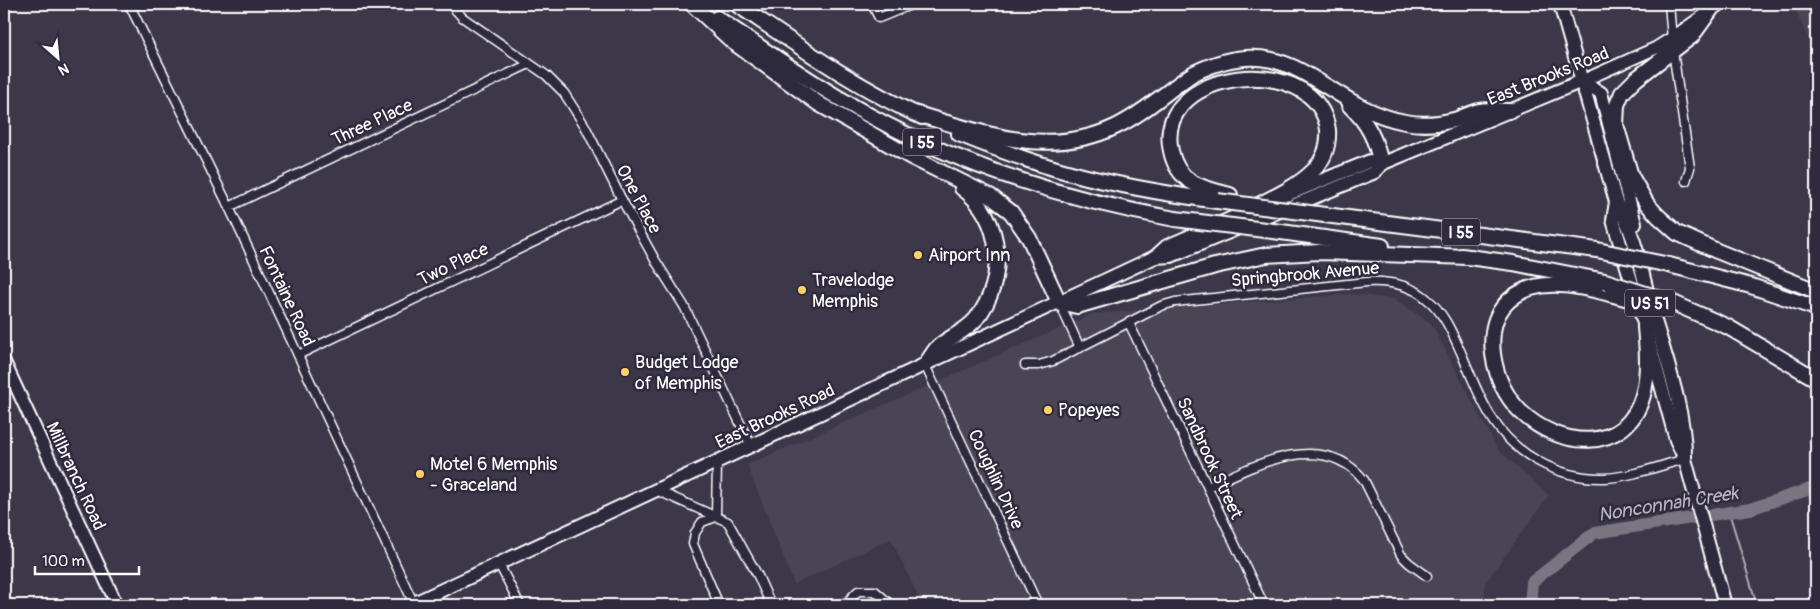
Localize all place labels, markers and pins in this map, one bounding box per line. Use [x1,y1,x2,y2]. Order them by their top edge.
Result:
place label: Airport Inn [928,244,1011,267]
marker: Airport Inn [912,249,924,261]
place label: Travelodge Memphis [812,269,894,313]
marker: Travelodge Memphis [796,284,808,296]
place label: Budget Lodge of Memphis [635,351,739,395]
marker: Budget Lodge of Memphis [619,366,631,378]
place label: Popeyes [1058,399,1120,422]
marker: Popeyes [1042,404,1054,416]
place label: Motel 6 Memphis - Graceland [430,453,557,497]
marker: Motel 6 Memphis - Graceland [414,468,426,480]

